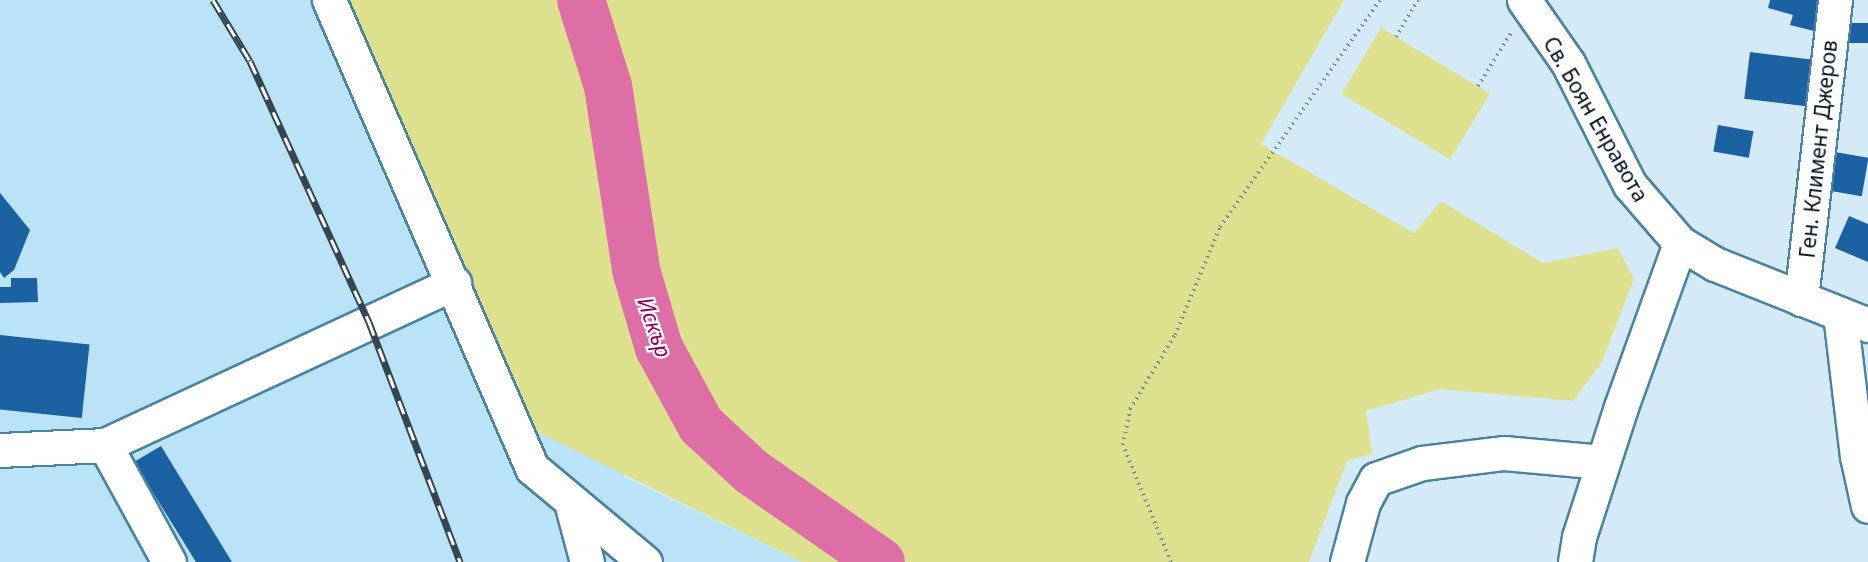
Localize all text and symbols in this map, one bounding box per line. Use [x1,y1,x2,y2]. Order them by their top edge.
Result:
street label: Св. Боян Енравота [1538,32,1654,206]
street label: Ген. Климент Джеров [1794,39,1842,259]
water label: Искър [632,293,678,361]

